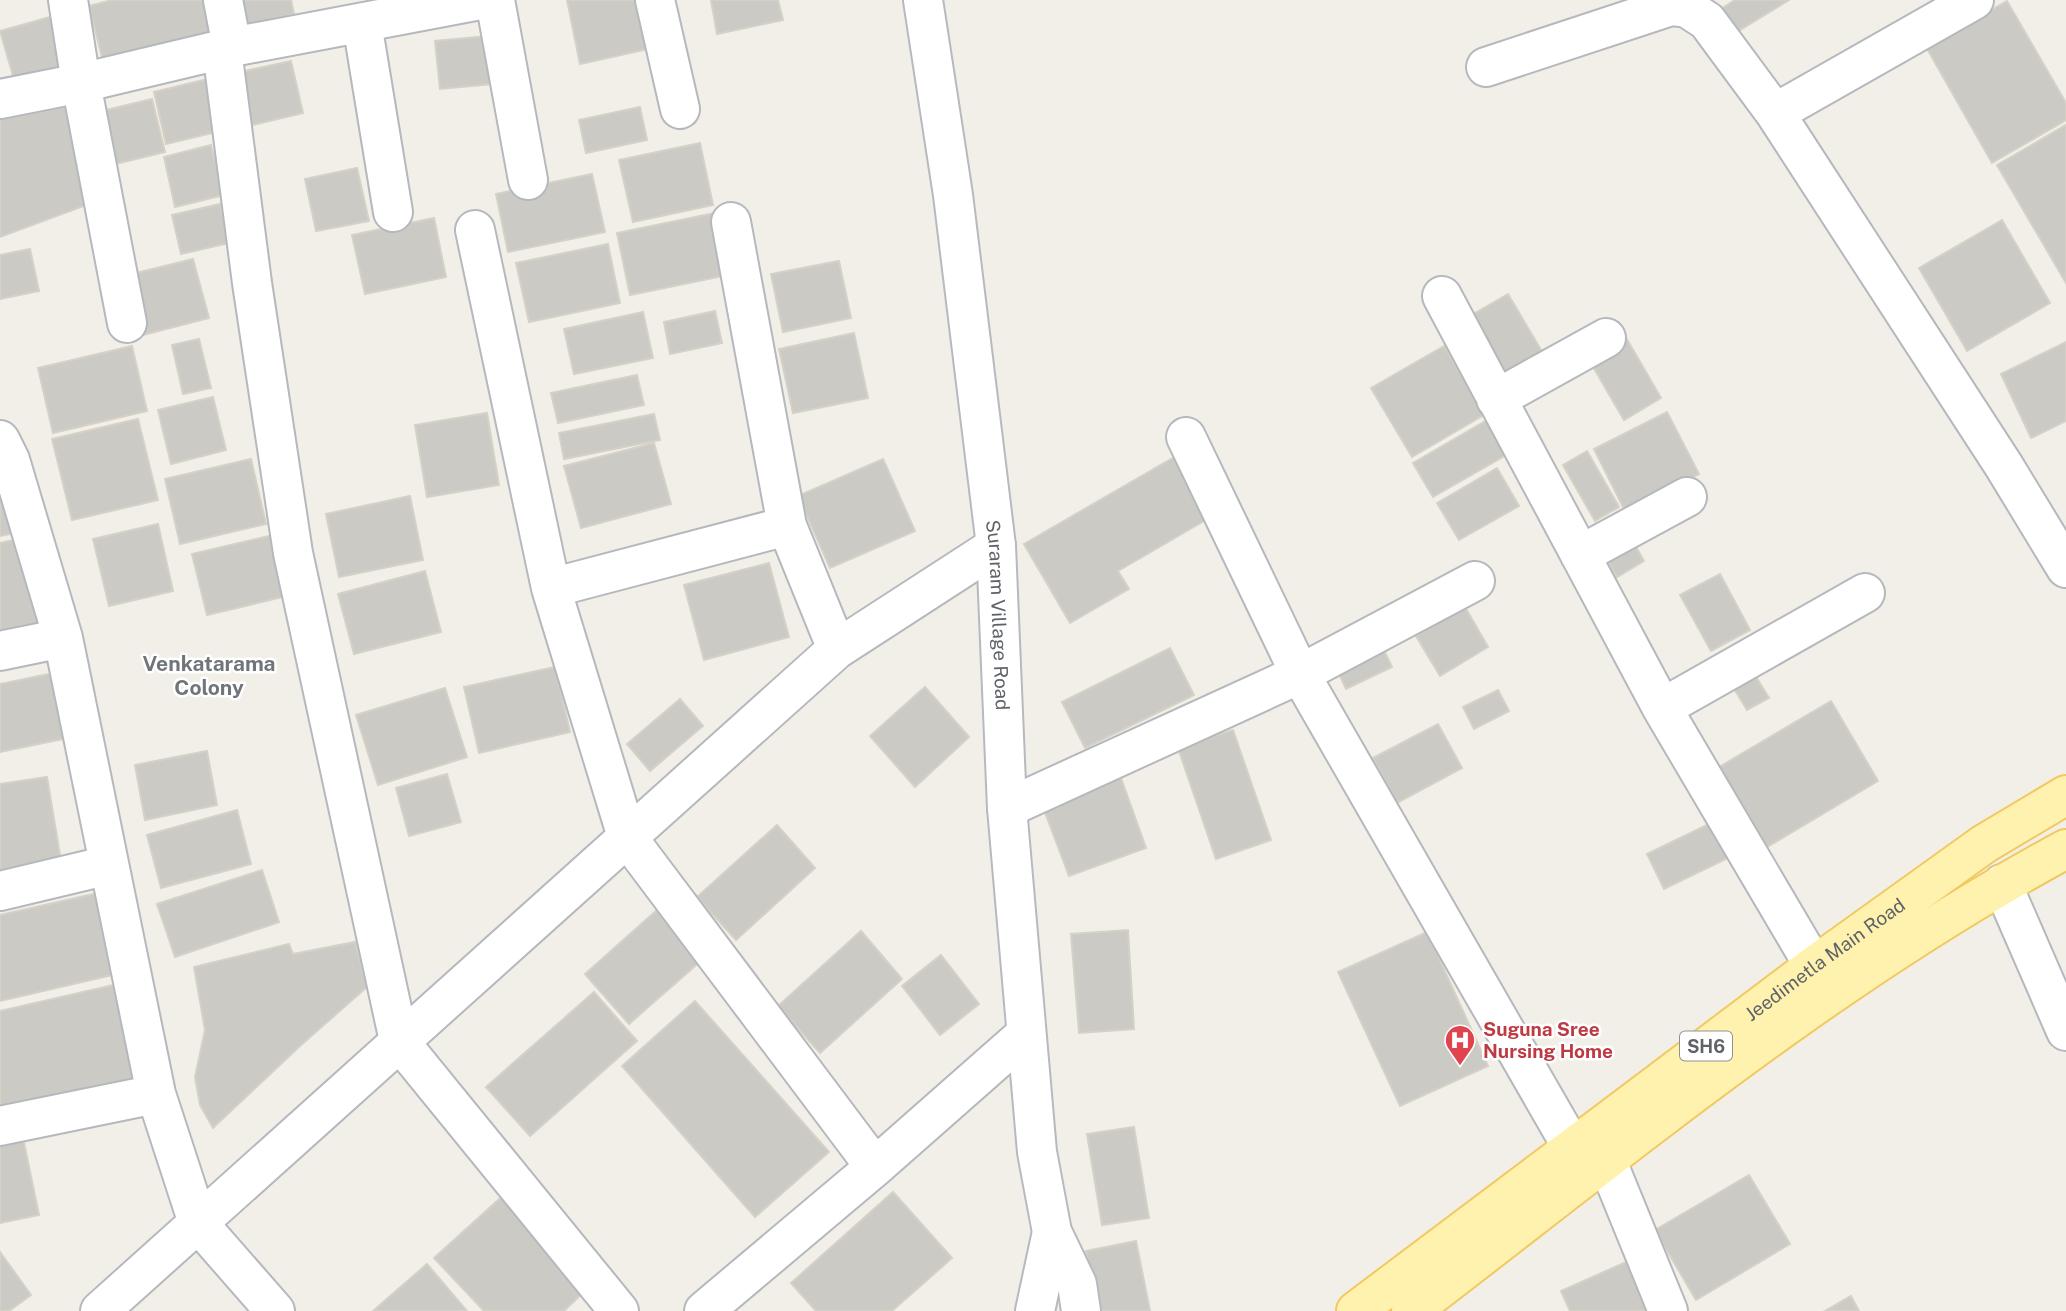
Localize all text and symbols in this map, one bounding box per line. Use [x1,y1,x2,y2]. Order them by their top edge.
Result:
street label: Suraram Village Road [982,519,1014,711]
district label: Venkatarama Colony [142,651,276,700]
street label: Jeedimetla Main Road [1740,893,1909,1025]
place label: Suguna Sree Nursing Home [1483,1018,1613,1062]
hospital icon: Suguna Sree Nursing Home [1443,1023,1477,1067]
road number: SH6 [1680,1031,1732,1060]

